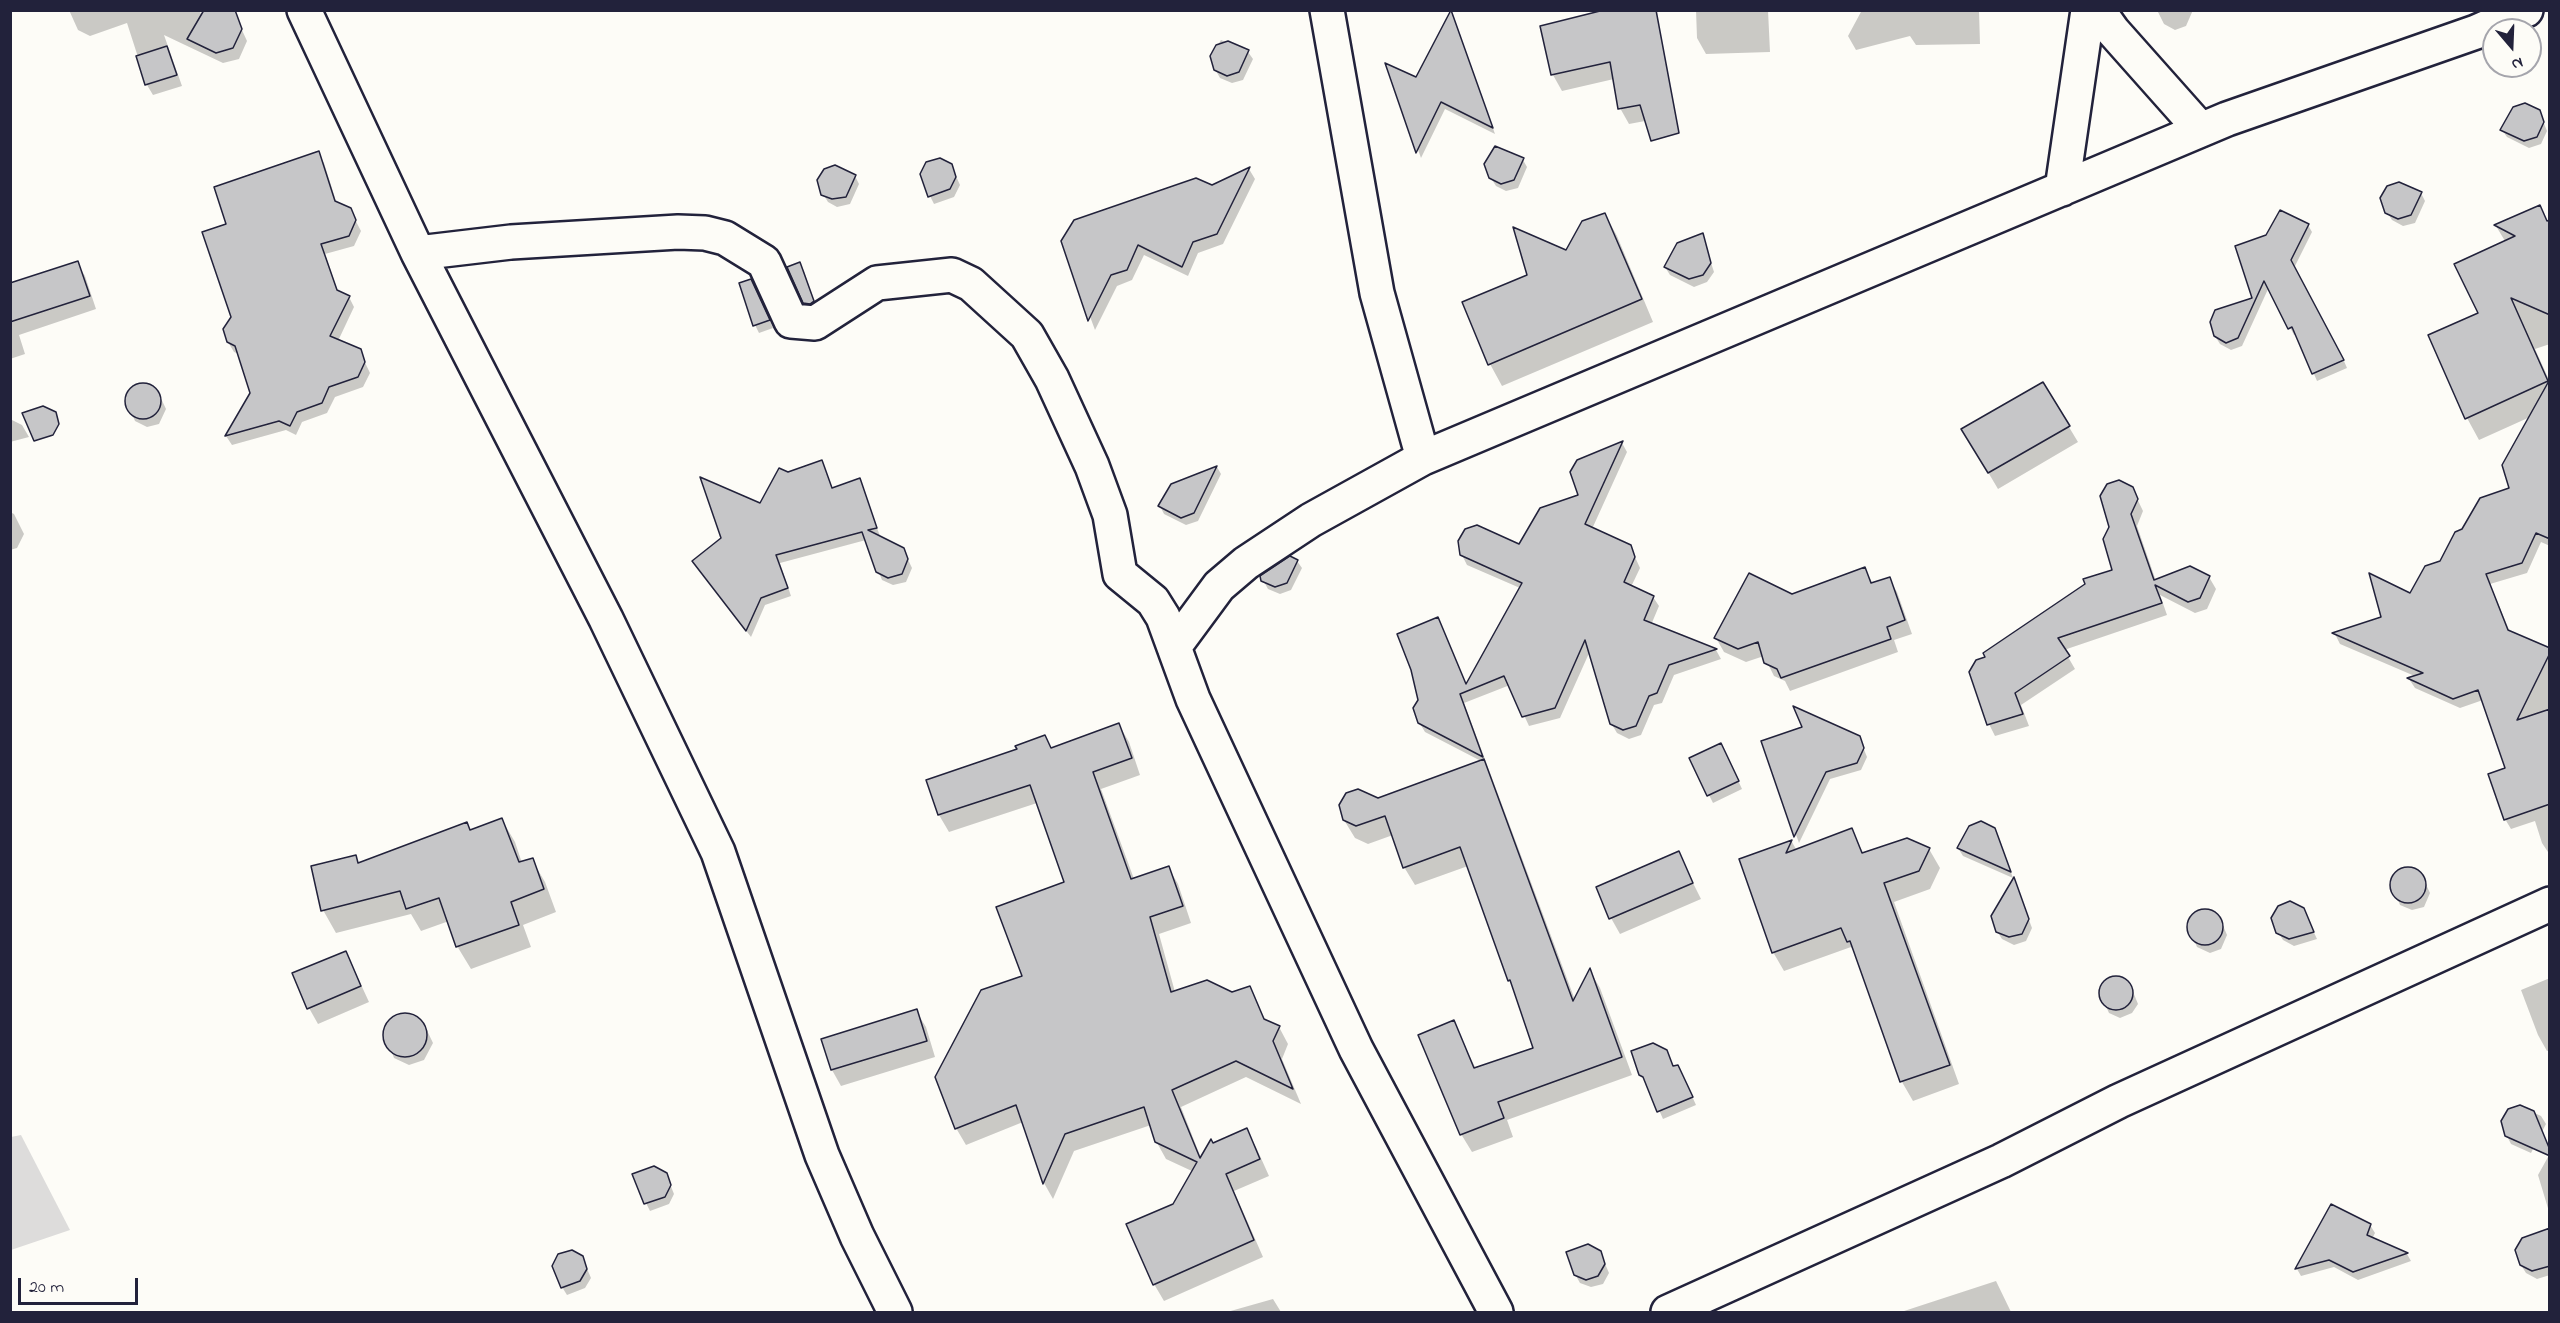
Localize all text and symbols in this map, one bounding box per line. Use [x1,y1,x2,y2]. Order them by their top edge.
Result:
north arrow [2482,18,2542,78]
text: N [2508,50,2526,76]
scale bar [21,1266,141,1304]
text: 20 m [29,1275,64,1301]

